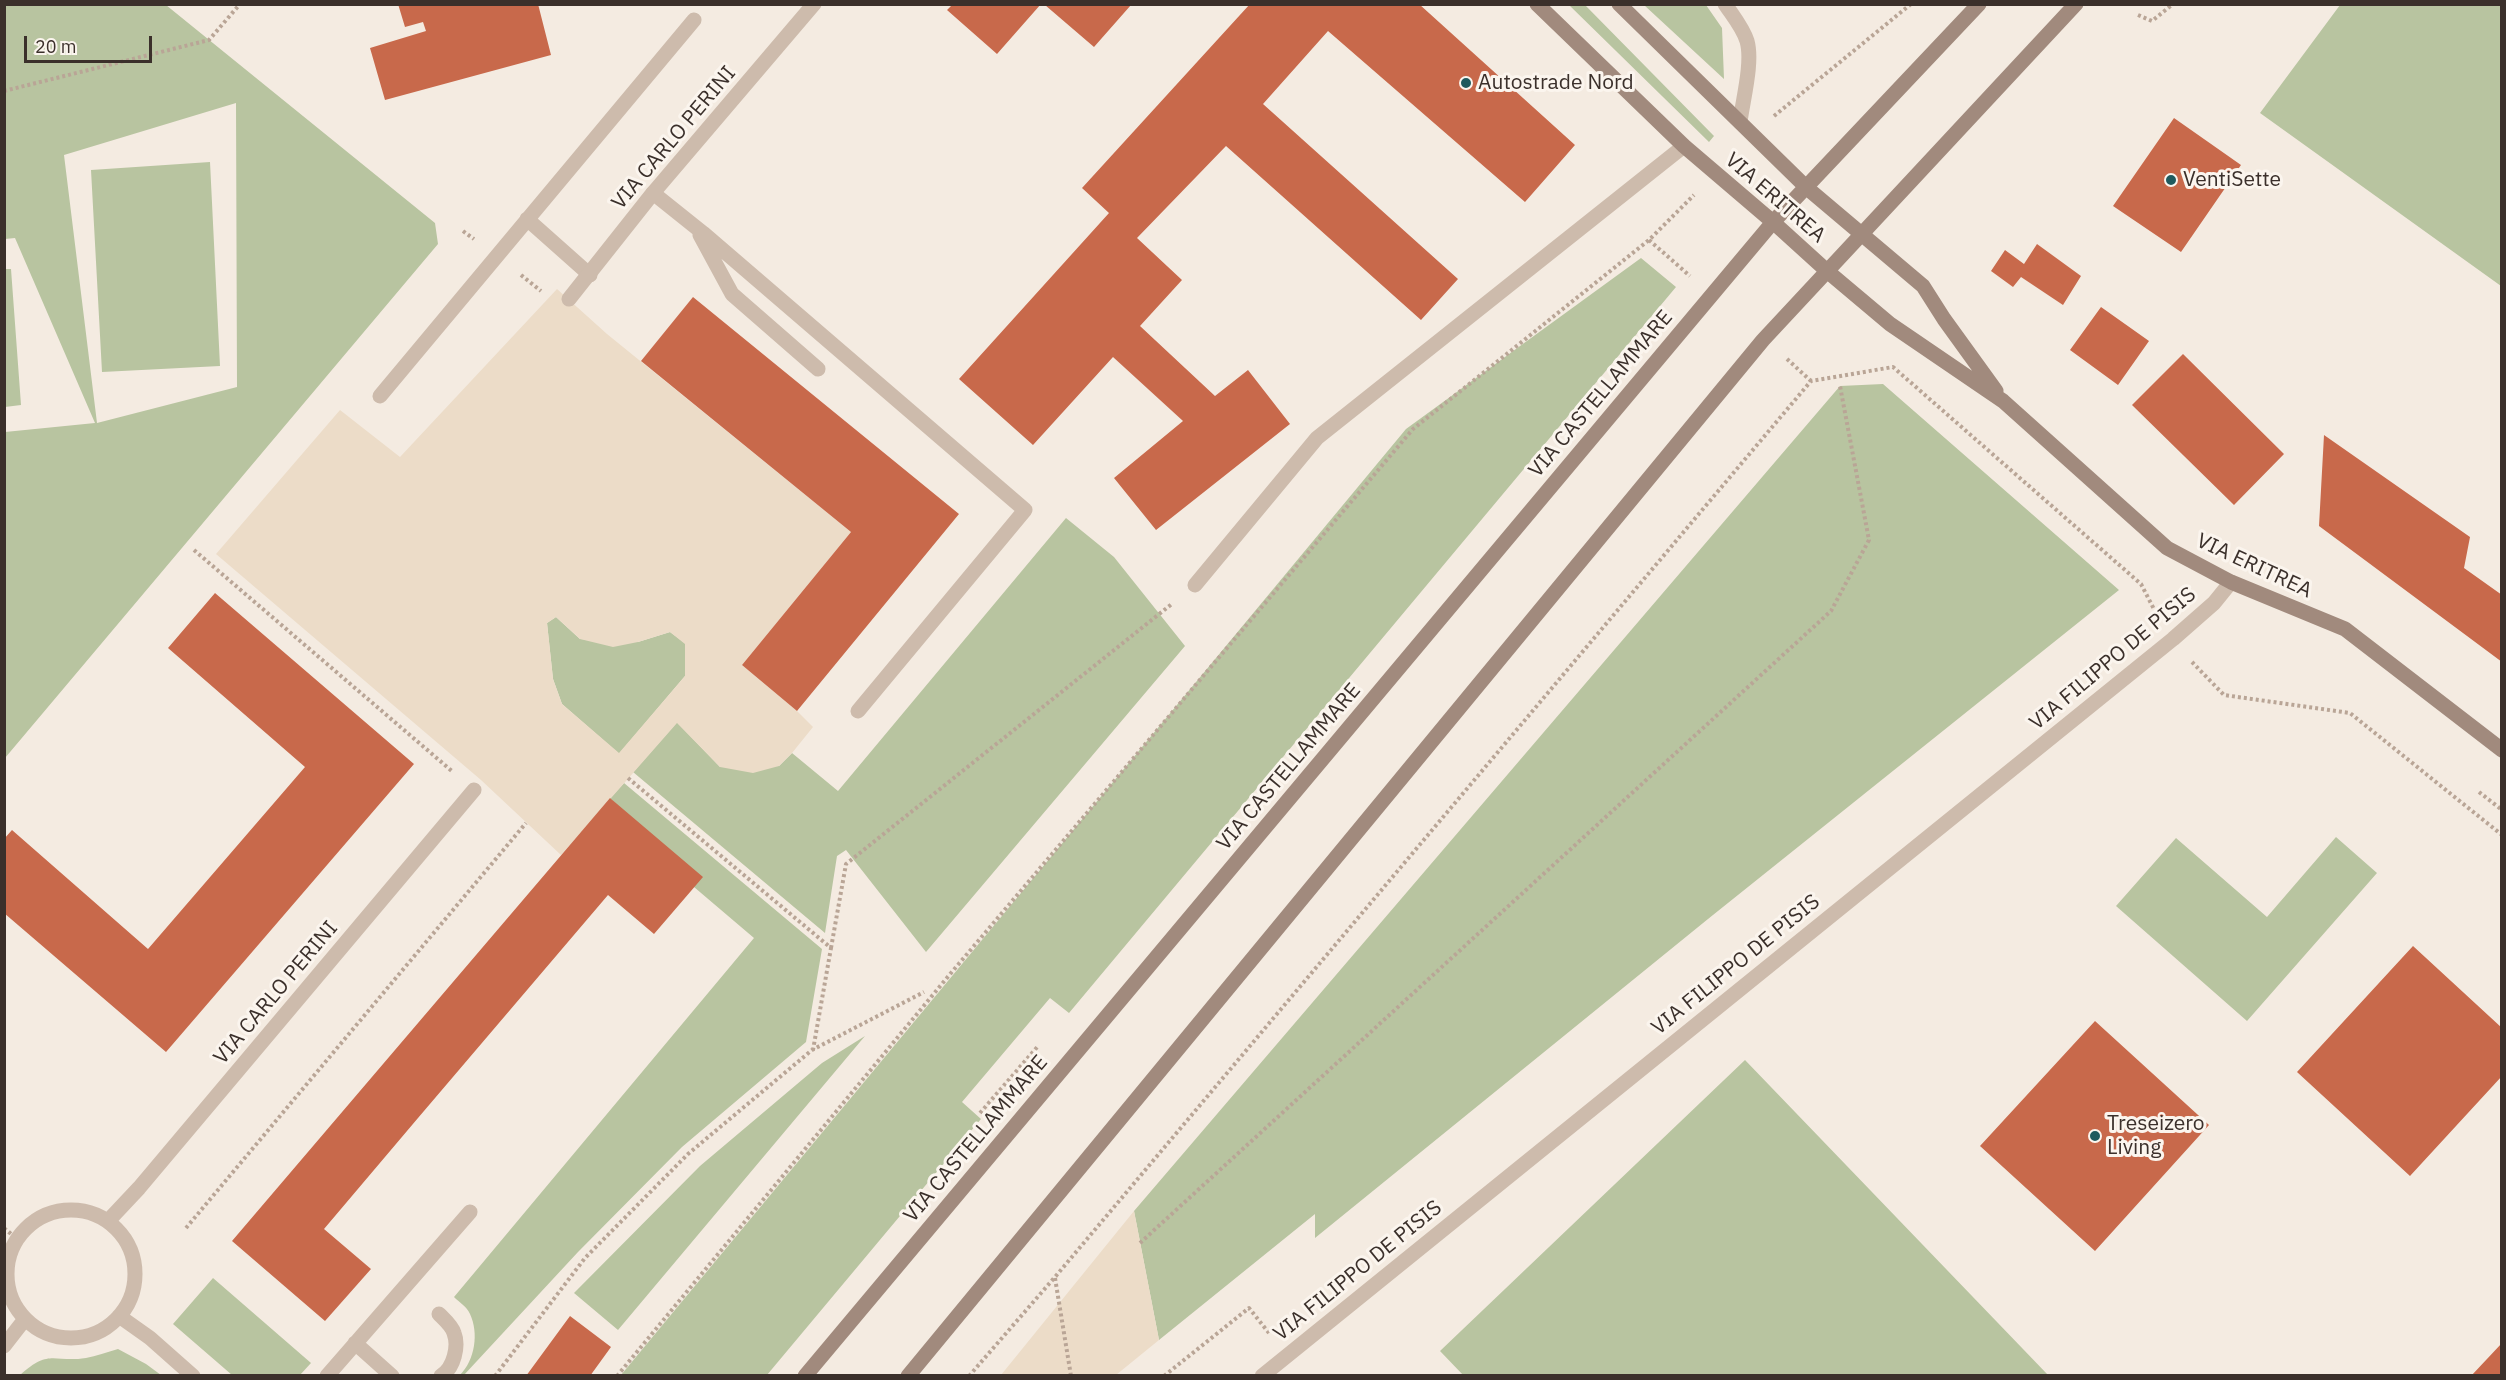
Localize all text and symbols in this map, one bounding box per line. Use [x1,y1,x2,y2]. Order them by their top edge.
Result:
scale bar [27,24,154,62]
text: 20 m [35,35,77,58]
street label: VIA CARLO PERINI [607,61,741,215]
place label: Autostrade Nord [1478,70,1634,96]
marker: Autostrade Nord [1459,76,1473,90]
street label: VIA ERITREA [1720,148,1830,248]
place label: VentiSette [2183,167,2281,193]
marker: VentiSette [2164,173,2178,187]
street label: VIA CASTELLAMMARE [1524,305,1678,483]
street label: VIA ERITREA [2192,528,2316,604]
street label: VIA FILIPPO DE PISIS [2025,582,2201,736]
street label: VIA CASTELLAMMARE [1212,678,1366,856]
street label: VIA FILIPPO DE PISIS [1647,889,1825,1041]
street label: VIA CARLO PERINI [209,916,343,1070]
street label: VIA CASTELLAMMARE [899,1050,1053,1228]
place label: Treseizero Living [2107,1111,2205,1161]
marker: Treseizero Living [2088,1129,2102,1143]
street label: VIA FILIPPO DE PISIS [1269,1195,1447,1347]

